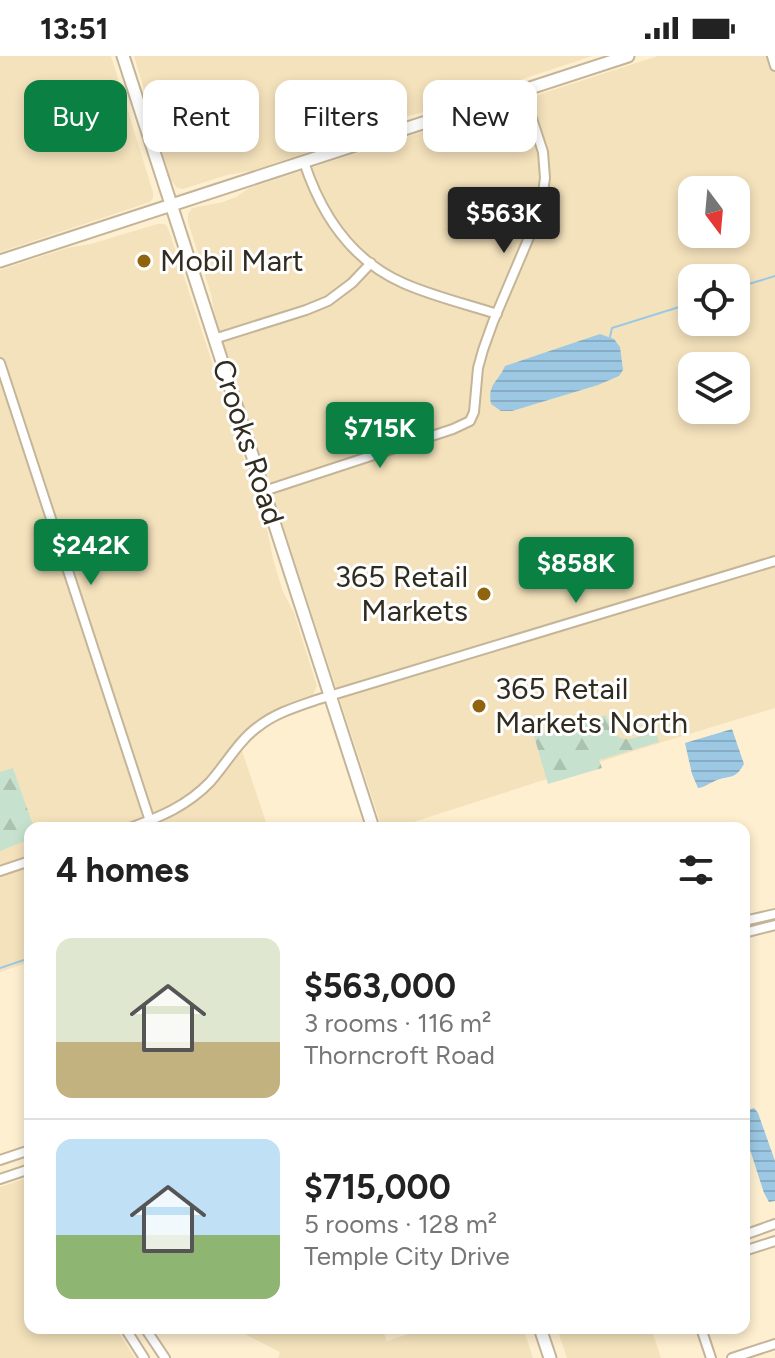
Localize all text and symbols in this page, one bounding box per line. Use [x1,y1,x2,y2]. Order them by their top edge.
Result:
text: 13:51 [40,10,108,47]
chip: Buy [24,80,127,152]
chip: Rent [143,80,259,152]
chip: Filters [275,80,407,152]
chip: New [423,80,537,152]
north arrow [678,176,750,248]
map controls [678,176,750,424]
pin: $563K [448,187,560,255]
text: $563K [466,197,542,229]
place label: Mobil Mart [160,242,304,279]
marker: Mobil Mart [135,252,153,270]
button: locate [678,264,750,336]
button: layers [678,352,750,424]
street label: Crooks Road [204,355,293,529]
pin: $715K [324,402,436,470]
text: $715K [344,412,416,444]
pin: $242K [35,519,147,587]
text: $242K [52,529,130,561]
pin: $858K [520,537,632,605]
text: $858K [537,547,615,579]
place label: 365 Retail Markets [335,558,468,629]
marker: 365 Retail Markets [475,585,493,603]
place label: 365 Retail Markets North [495,670,688,741]
marker: 365 Retail Markets North [470,697,488,715]
icon: filters [674,848,718,892]
text: 4 homes [56,850,189,891]
text: $563,000 [304,966,456,1007]
icon: home [120,970,216,1066]
text: 3 rooms · 116 m² [304,1007,491,1039]
text: Thorncroft Road [304,1039,495,1071]
text: $715,000 [304,1167,451,1208]
icon: home [120,1171,216,1267]
text: 5 rooms · 128 m² [304,1208,497,1240]
text: Temple City Drive [304,1240,510,1272]

